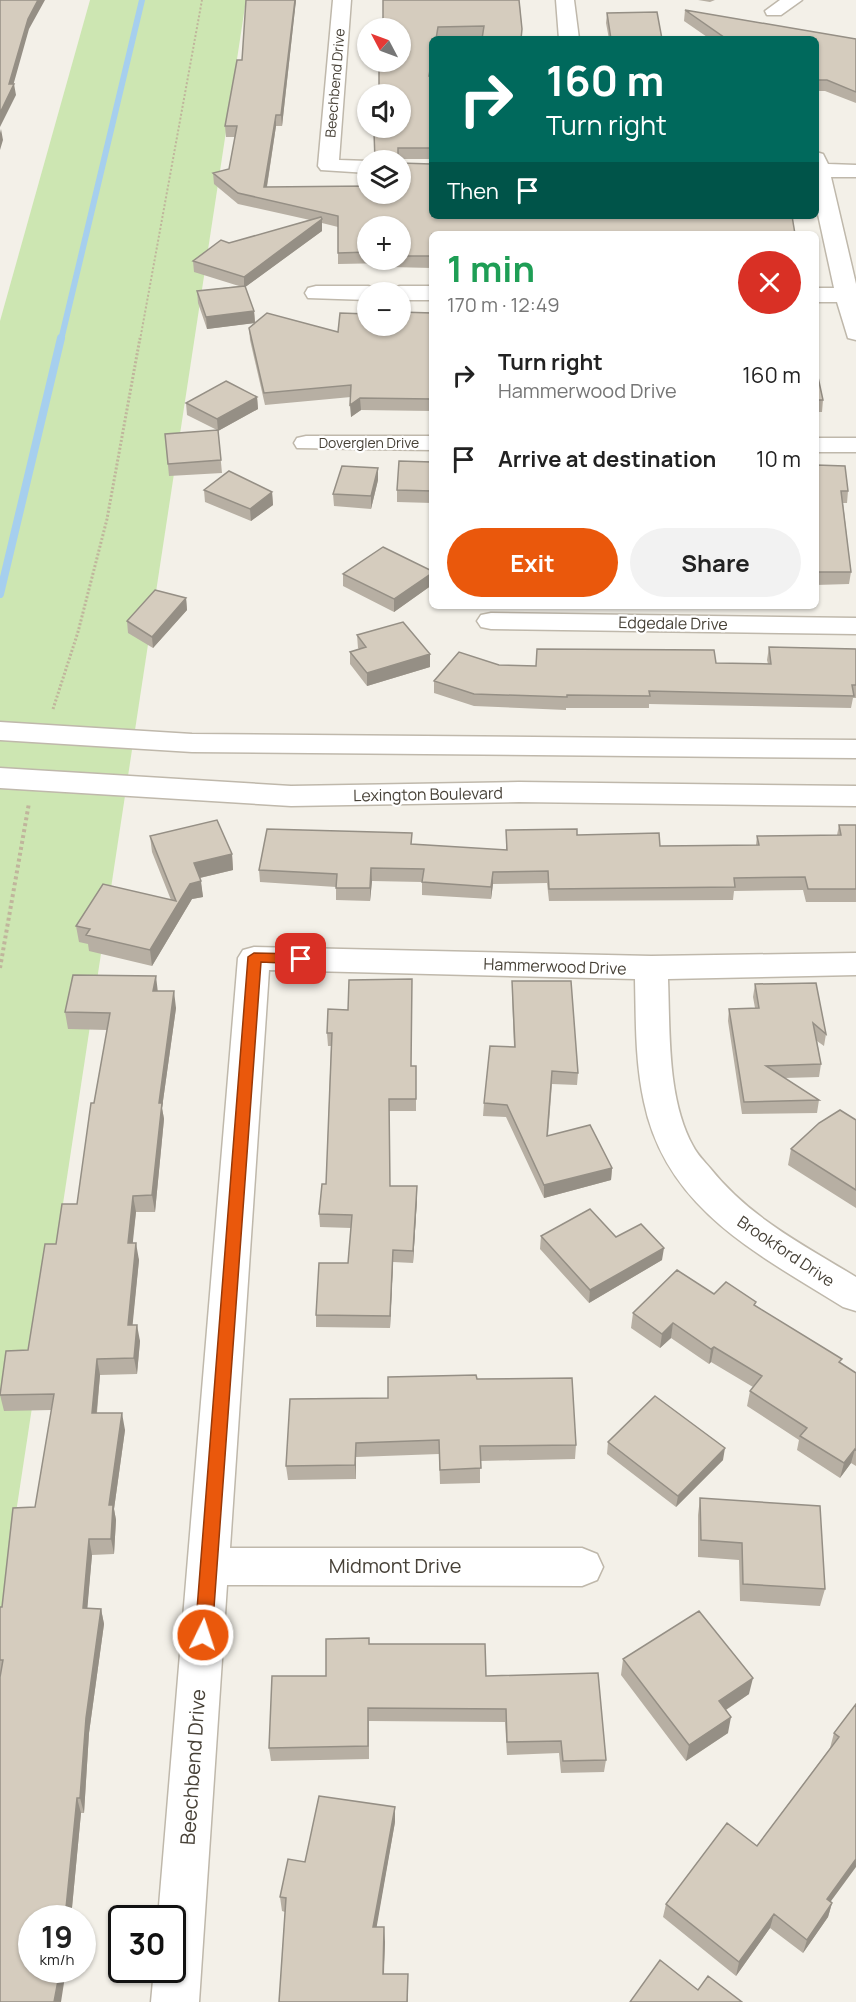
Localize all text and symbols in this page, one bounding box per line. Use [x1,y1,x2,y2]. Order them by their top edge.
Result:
north arrow [357,18,411,72]
map controls [357,18,411,336]
street label: Beechbend Drive [320,28,349,138]
text: 160 m [546,51,664,109]
icon: right [447,60,525,138]
button: sound [357,84,411,138]
text: Turn right [546,106,667,143]
button: layers [357,150,411,204]
icon: arrive [511,174,544,207]
text: Then [447,176,499,206]
button: + [357,216,411,270]
text: 1 min [447,244,535,293]
button: close [738,251,801,314]
button: − [357,282,411,336]
text: 170 m · 12:49 [447,291,560,318]
text: Turn right [498,347,603,377]
icon: right [447,359,480,392]
text: 160 m [742,360,801,390]
text: Hammerwood Drive [498,377,677,404]
street label: Doverglen Drive [319,433,419,452]
icon: arrive [447,443,480,476]
text: Arrive at destination [498,444,716,474]
text: 10 m [756,444,801,474]
button: Exit [447,528,618,597]
button: Share [630,528,801,597]
street label: Edgedale Drive [618,611,728,635]
street label: Lexington Boulevard [353,782,503,806]
pin [275,933,326,984]
icon: arrive [284,942,317,975]
street label: Hammerwood Drive [483,953,627,979]
street label: Brookford Drive [733,1210,839,1292]
street label: Midmont Drive [329,1552,461,1579]
position arrow [171,1603,235,1667]
street label: Beechbend Drive [174,1688,211,1846]
speed limit sign: 30 [108,1905,186,1983]
text: 19 [41,1916,73,1957]
text: km/h [40,1949,74,1970]

